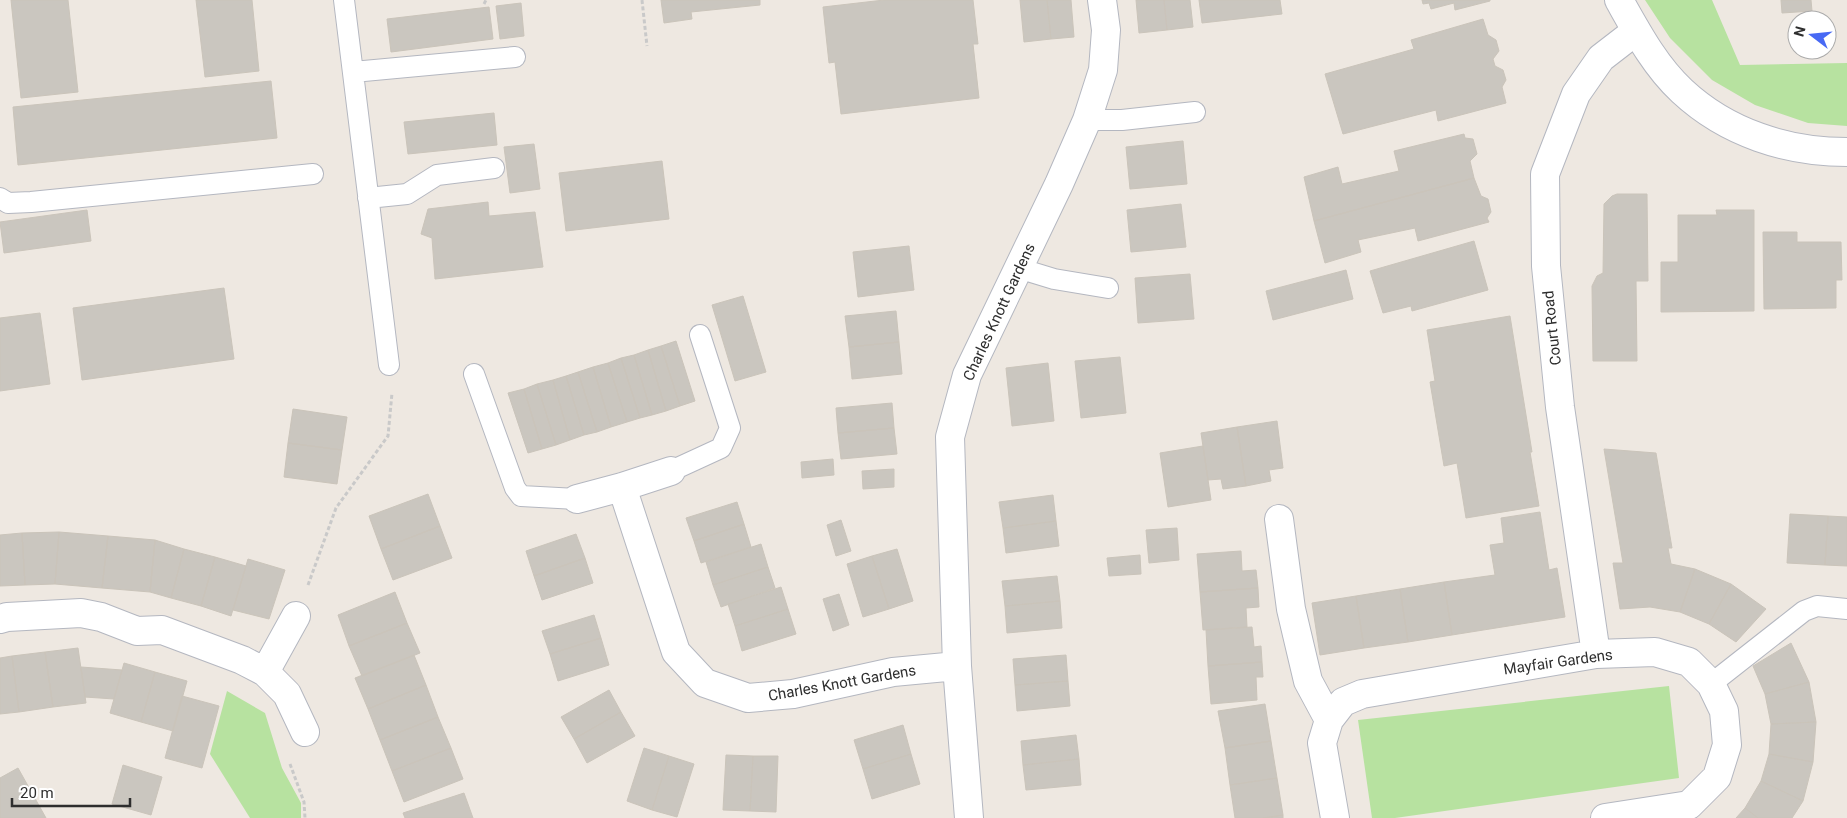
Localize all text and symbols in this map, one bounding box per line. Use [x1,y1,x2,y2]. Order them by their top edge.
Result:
north arrow [1787,10,1837,60]
text: N [1790,24,1809,38]
street label: Charles Knott Gardens [959,240,1039,384]
street label: Court Road [1539,290,1565,366]
street label: Mayfair Gardens [1502,645,1614,679]
street label: Charles Knott Gardens [767,661,917,705]
scale bar [12,776,130,808]
text: 20 m [20,784,54,802]

